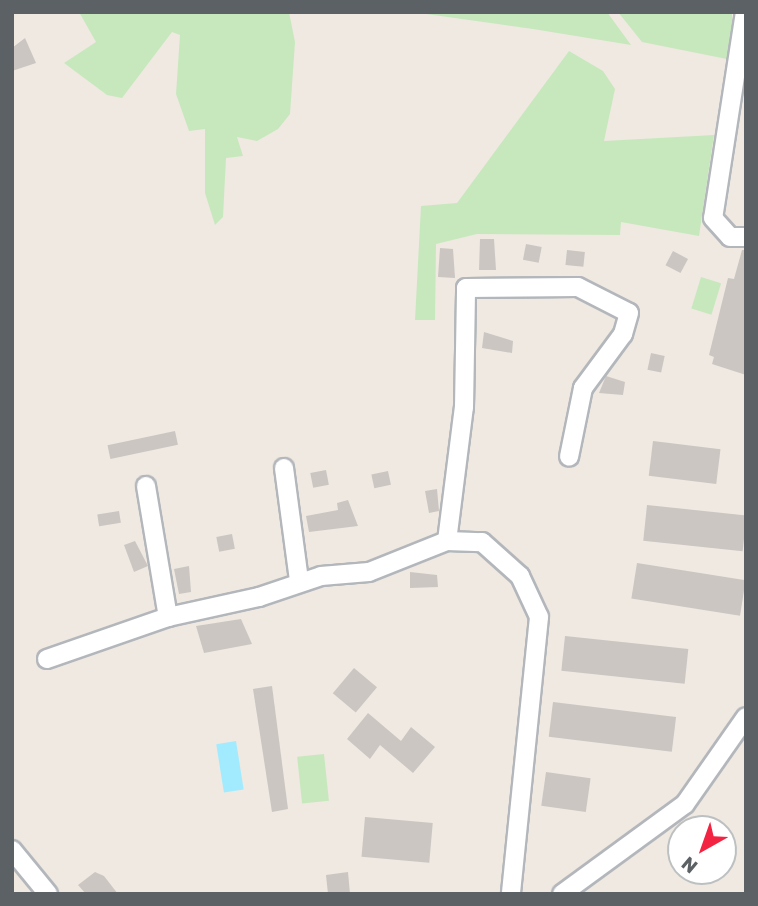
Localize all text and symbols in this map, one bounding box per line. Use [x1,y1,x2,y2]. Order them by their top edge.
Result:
north arrow [667,815,737,885]
text: N [677,852,702,878]

